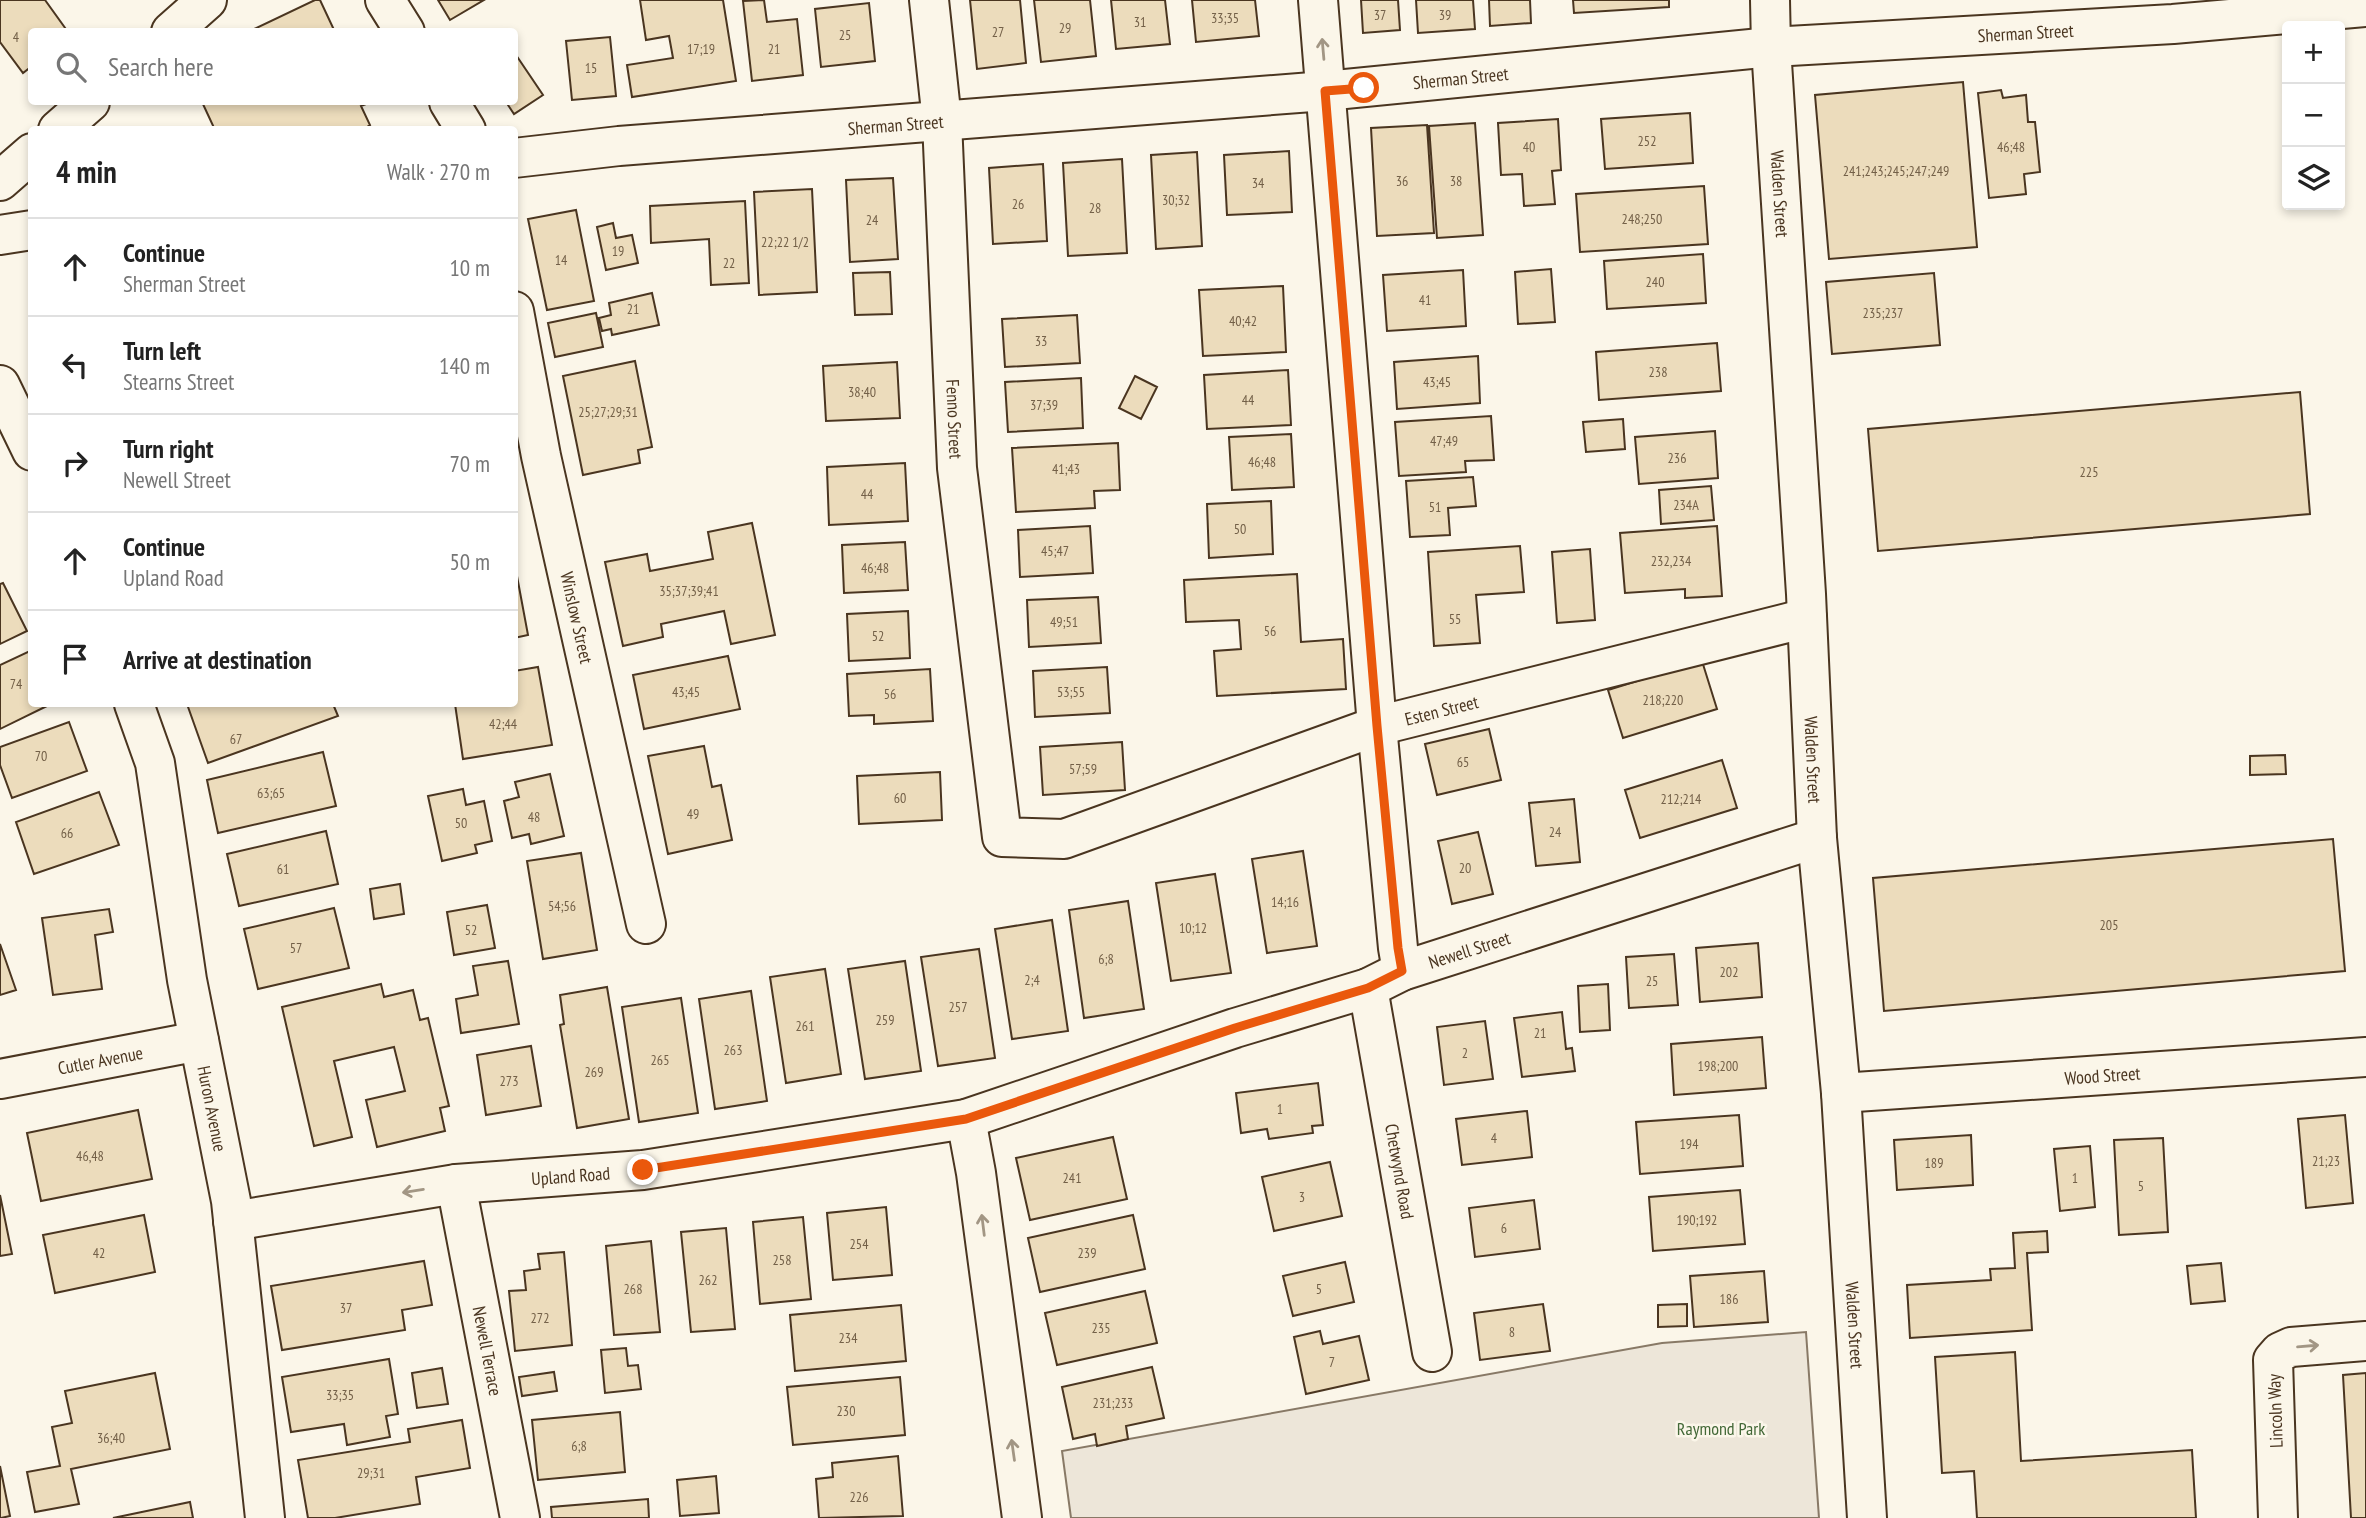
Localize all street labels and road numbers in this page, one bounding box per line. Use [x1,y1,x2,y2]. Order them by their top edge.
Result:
street label: Sherman Street [1977,18,2074,47]
street label: Sherman Street [1412,61,1509,94]
street label: Sherman Street [847,109,944,140]
street label: Walden Street [1766,149,1795,238]
street label: Fenno Street [942,379,968,459]
street label: Winslow Street [556,569,599,666]
street label: Esten Street [1402,690,1481,730]
street label: Walden Street [1800,716,1827,804]
street label: Newell Street [1425,926,1513,973]
street label: Cutler Avenue [56,1040,145,1079]
street label: Wood Street [2064,1061,2141,1089]
street label: Huron Avenue [193,1064,232,1153]
street label: Chetwynd Road [1381,1122,1420,1221]
street label: Upland Road [530,1161,611,1190]
street label: Walden Street [1841,1281,1869,1369]
street label: Newell Terrace [468,1304,508,1398]
street label: Lincoln Way [2262,1373,2288,1448]

